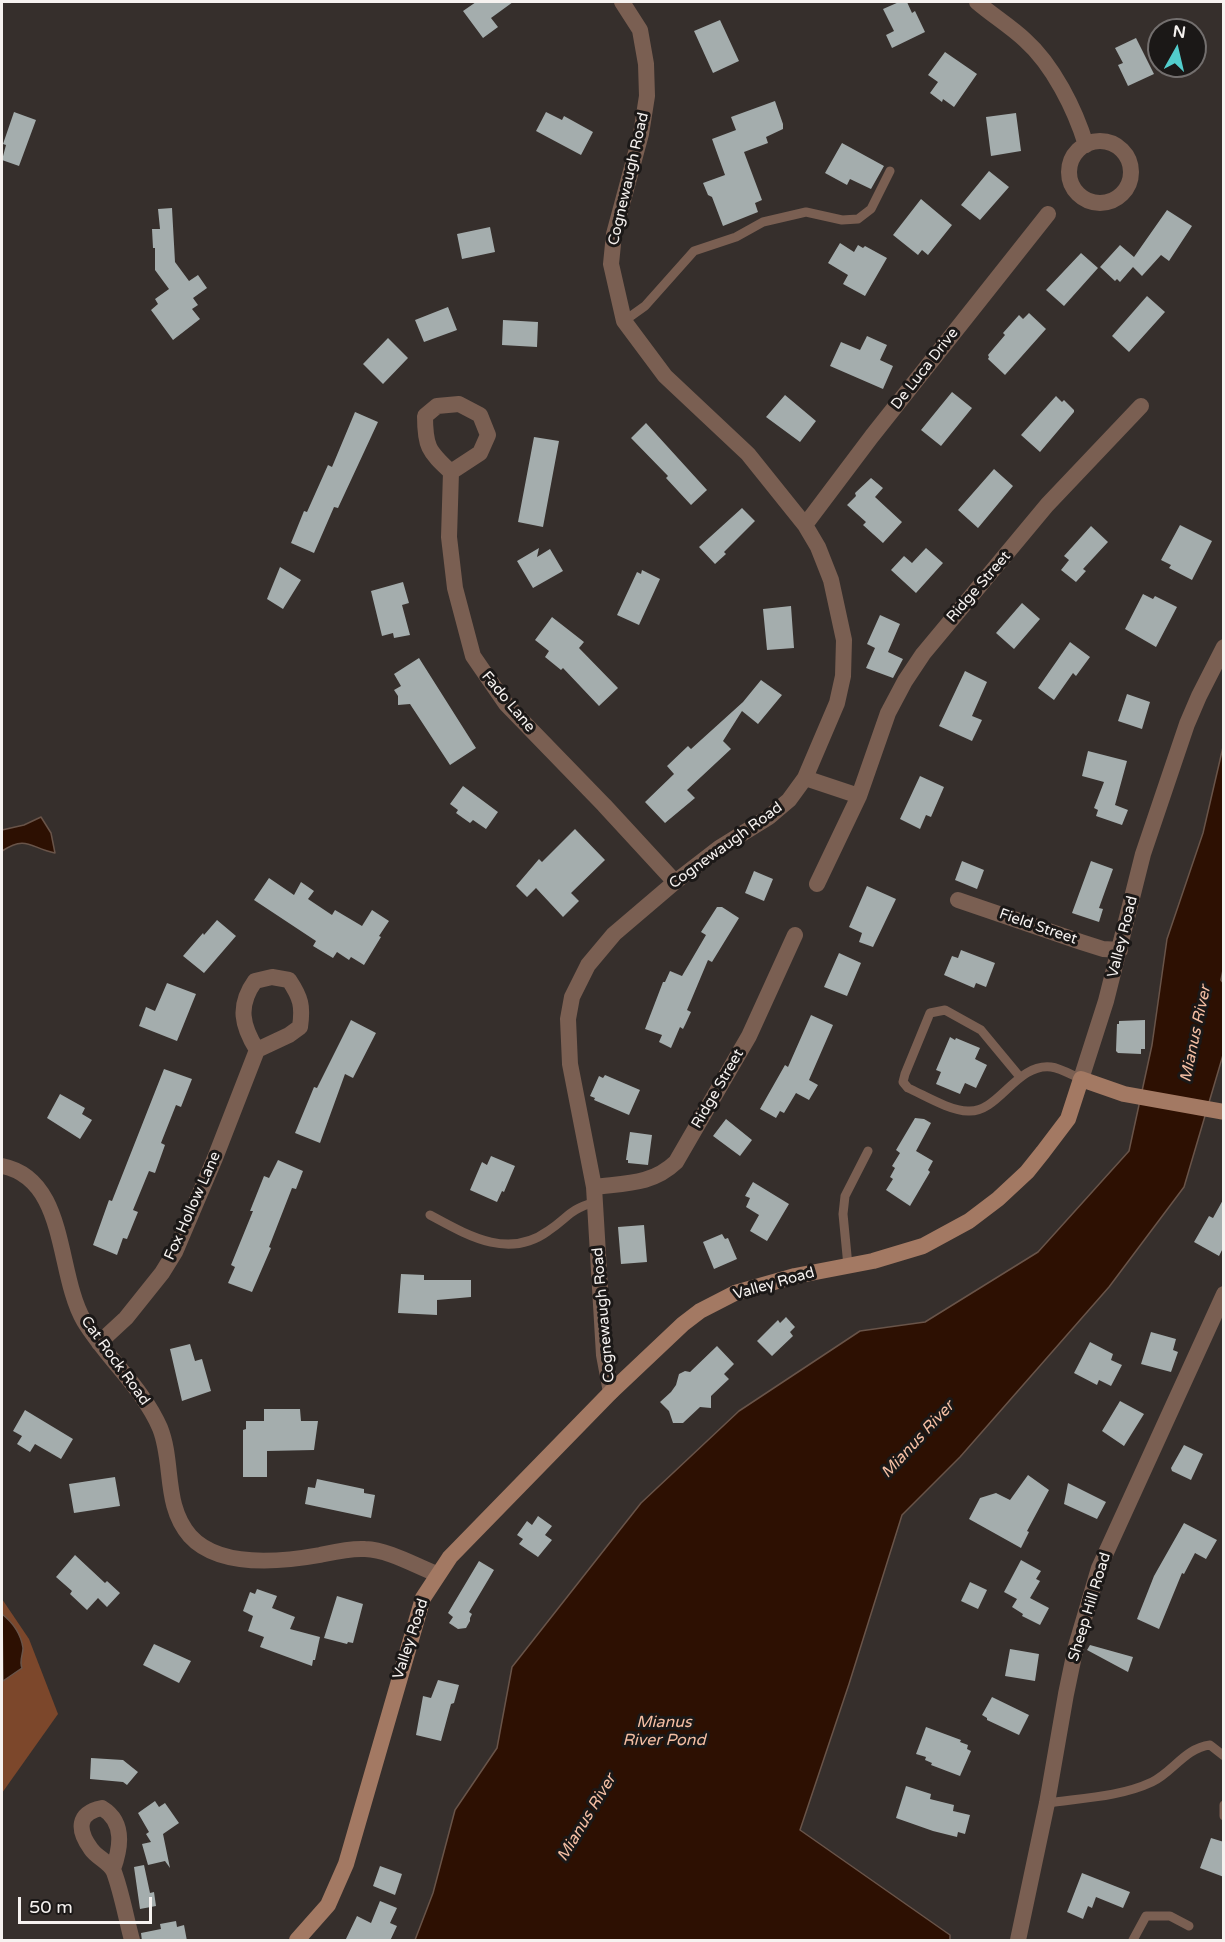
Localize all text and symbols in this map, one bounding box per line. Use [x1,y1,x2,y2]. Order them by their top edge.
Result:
north arrow [1147,18,1207,78]
text: N [1171,21,1187,43]
street label: Cognewaugh Road [605,111,653,247]
street label: De Luca Drive [888,325,962,413]
street label: Ridge Street [943,548,1015,626]
street label: Fado Lane [477,668,539,736]
street label: Cognewaugh Road [666,799,786,893]
street label: Valley Road [1104,894,1142,980]
street label: Field Street [997,905,1079,949]
water label: Mianus River [1176,984,1216,1084]
street label: Ridge Street [688,1046,748,1132]
street label: Fox Hollow Lane [161,1149,225,1263]
street label: Cognewaugh Road [589,1247,619,1383]
street label: Valley Road [731,1264,817,1304]
street label: Cat Rock Road [77,1313,153,1409]
water label: Mianus River [877,1397,959,1483]
street label: Sheep Hill Road [1065,1551,1115,1663]
street label: Valley Road [390,1596,432,1682]
water label: Mianus River Pond [622,1713,706,1751]
water label: Mianus River [553,1771,621,1865]
scale bar [21,1885,154,1923]
text: 50 m [29,1896,73,1918]

